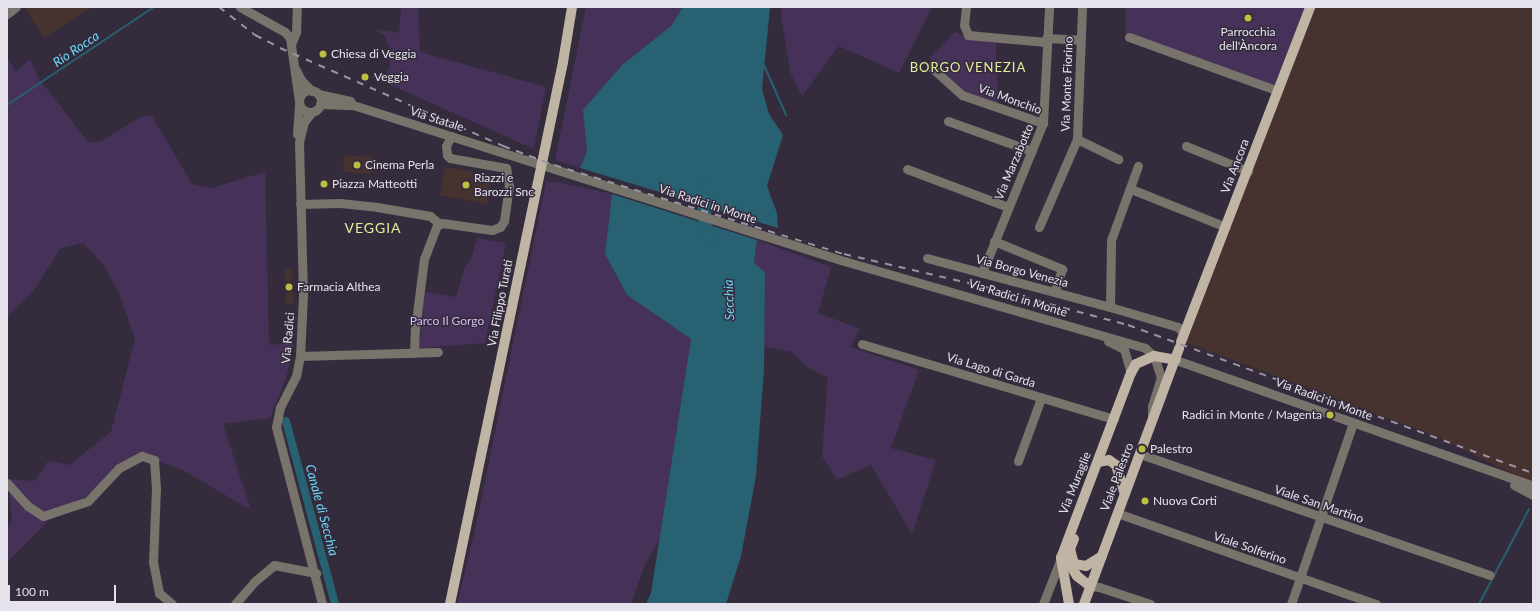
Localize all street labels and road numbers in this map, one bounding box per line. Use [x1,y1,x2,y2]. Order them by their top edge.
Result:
street label: Via Monte Fiorino [1058,36,1076,132]
street label: Via Monchio [976,81,1044,117]
street label: Via Statale [408,104,466,134]
street label: Via Marzabotto [992,122,1036,202]
street label: Via Ancora [1218,137,1252,195]
street label: Via Radici in Monte [657,181,759,227]
street label: Via Borgo Venezia [974,252,1070,290]
street label: Via Filippo Turati [484,258,516,348]
street label: Via Radici in Monte [967,276,1069,320]
street label: Via Radici [279,312,297,364]
street label: Via Lago di Garda [945,350,1037,390]
street label: Via Radici in Monte [1273,375,1375,423]
street label: Viale Palestro [1097,441,1137,513]
street label: Via Muraglie [1056,450,1094,516]
street label: Viale San Martino [1272,482,1366,526]
street label: Viale Solferino [1212,529,1288,567]

